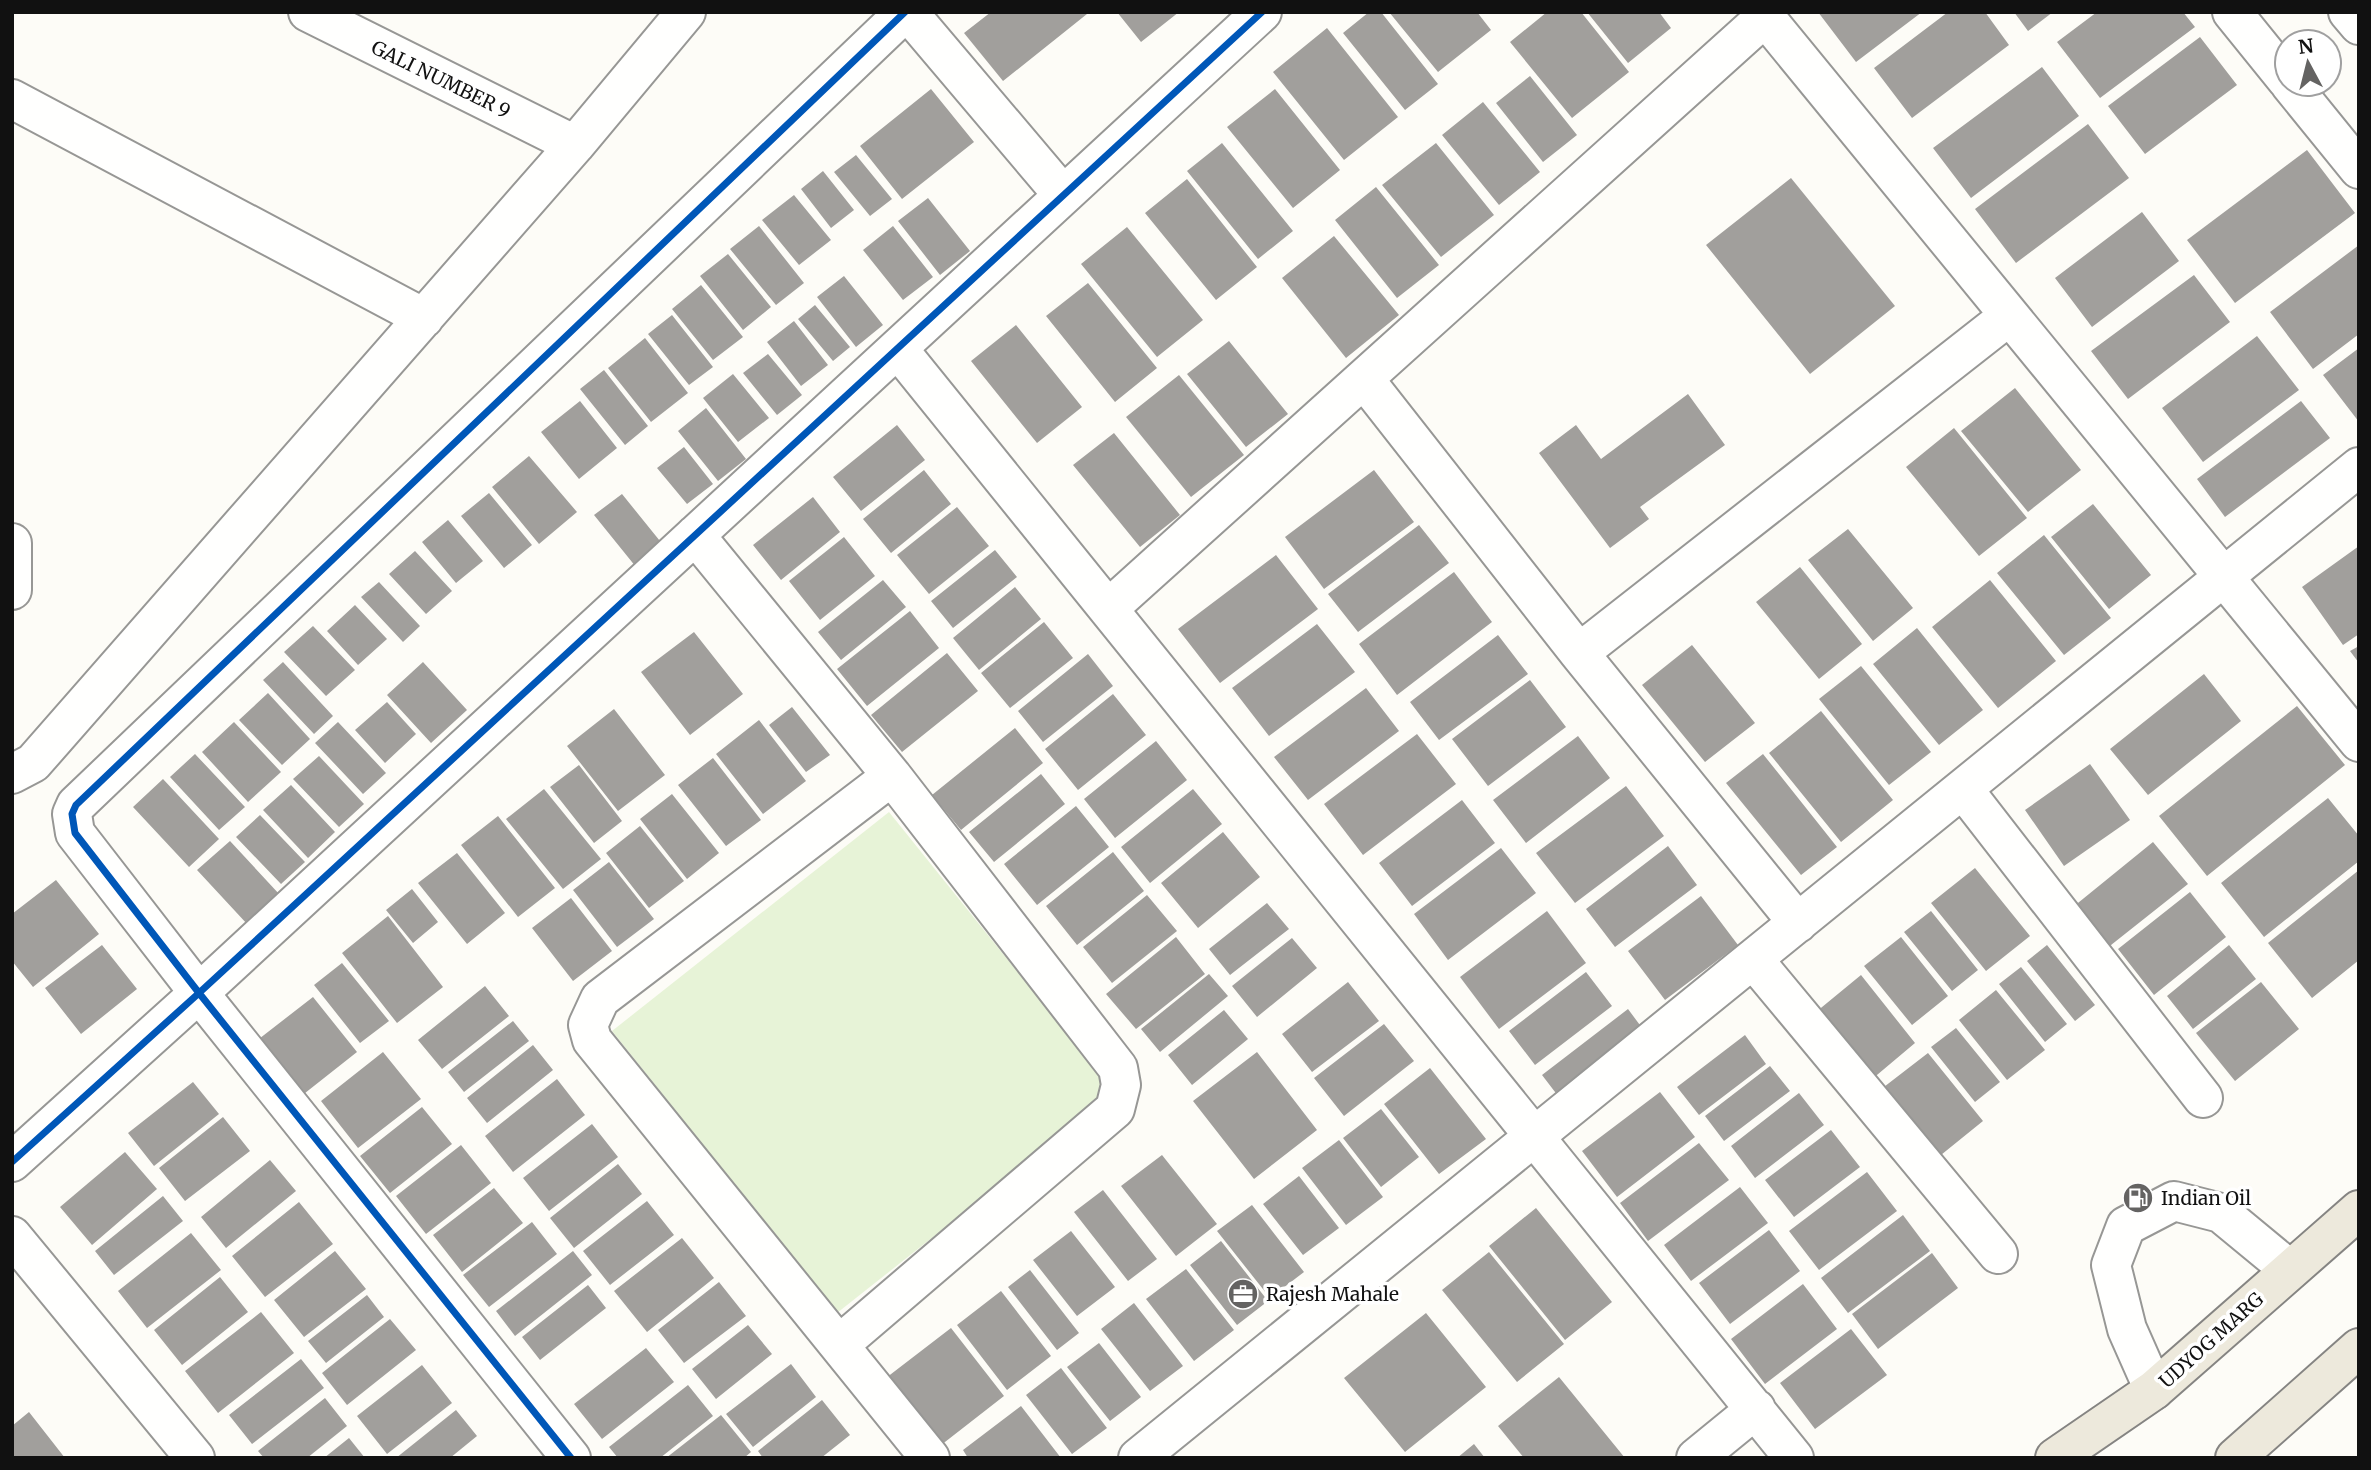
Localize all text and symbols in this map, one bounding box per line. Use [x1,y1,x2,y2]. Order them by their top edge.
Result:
north arrow [2273,28,2343,98]
text: N [2297,33,2315,59]
street label: GALI NUMBER 9 [367,35,515,123]
fuel station icon: Indian Oil [2121,1181,2155,1215]
place label: Indian Oil [2161,1186,2251,1210]
office icon: Rajesh Mahale [1226,1277,1260,1311]
place label: Rajesh Mahale [1266,1282,1399,1306]
street label: UDYOG MARG [2154,1287,2268,1393]

